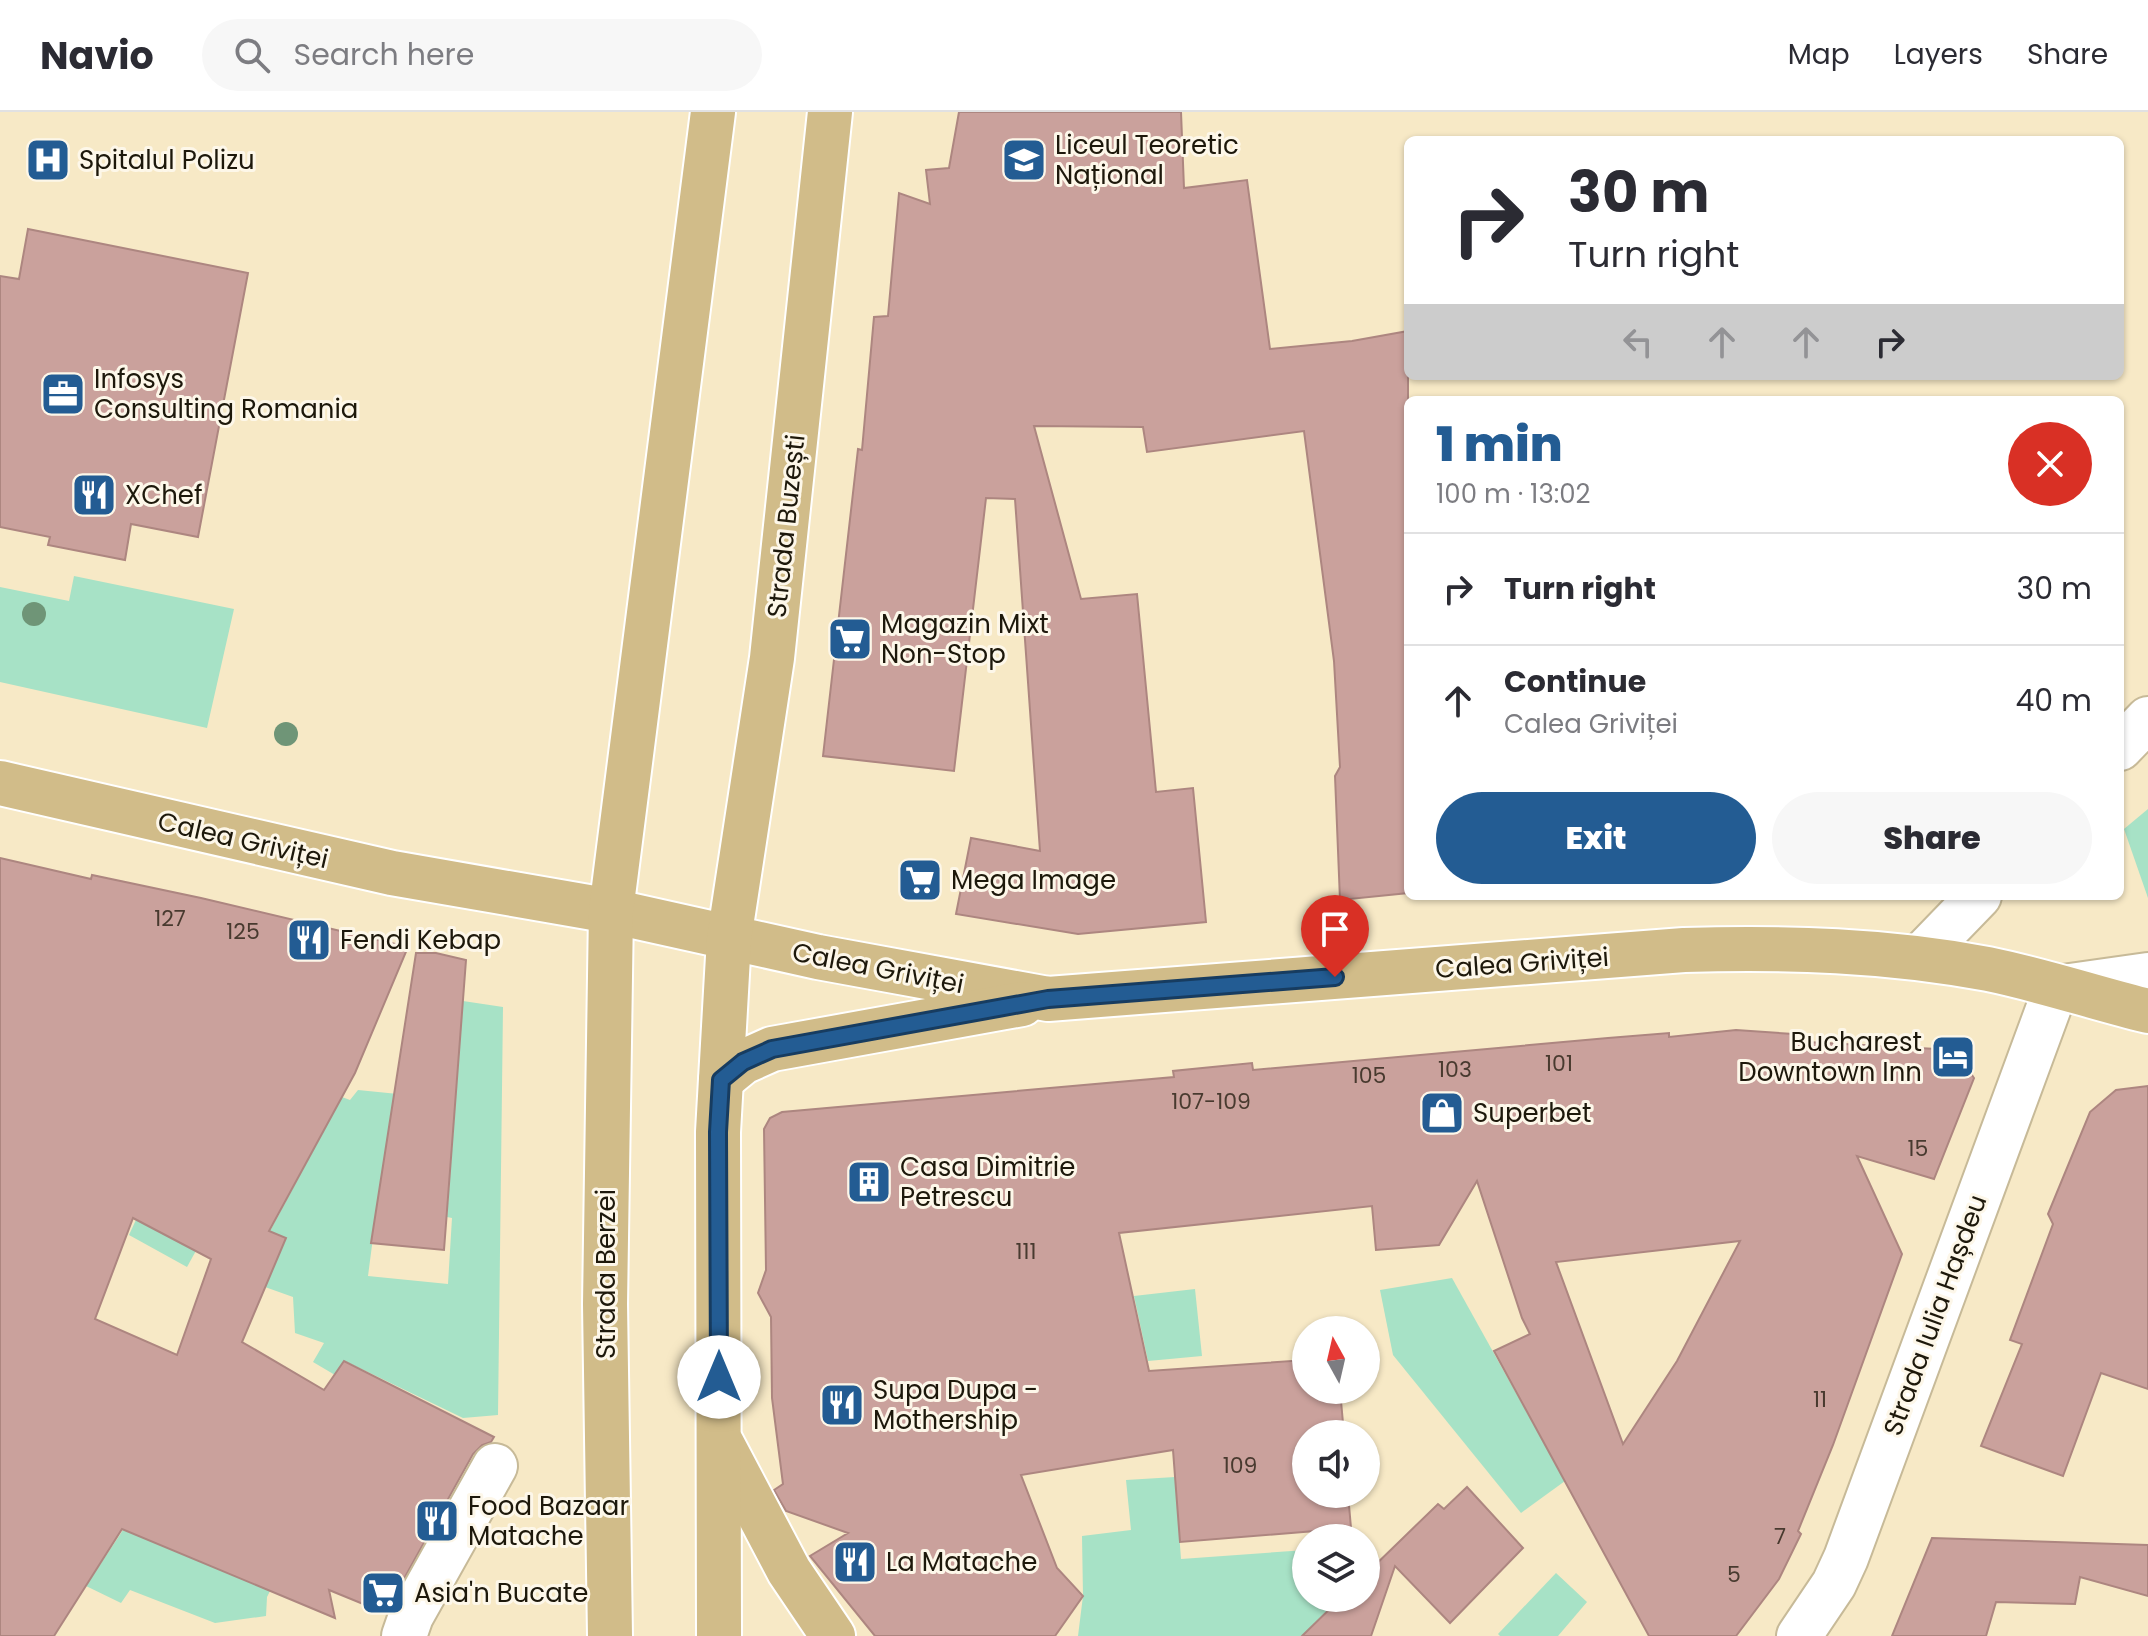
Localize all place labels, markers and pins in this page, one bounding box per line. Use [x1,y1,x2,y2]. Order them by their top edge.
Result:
place label: Liceul Teoretic Național [1055,127,1239,193]
hospital icon: Spitalul Polizu [24,136,72,184]
school or university icon: Liceul Teoretic Național [1000,136,1048,184]
place label: Spitalul Polizu [79,142,255,178]
place label: Infosys Consulting Romania [94,361,358,427]
office icon: Infosys Consulting Romania [39,370,87,418]
restaurant icon: XChef [70,471,118,519]
place label: XChef [125,477,203,513]
place label: Magazin Mixt Non-Stop [881,606,1049,672]
supermarket icon: Magazin Mixt Non-Stop [826,615,874,663]
supermarket icon: Mega Image [896,856,944,904]
place label: Mega Image [951,862,1116,898]
pin [1301,895,1369,977]
restaurant icon: Fendi Kebap [285,916,333,964]
place label: Fendi Kebap [340,922,501,958]
place label: Bucharest Downtown Inn [1738,1024,1922,1090]
hotel icon: Bucharest Downtown Inn [1929,1033,1977,1081]
shop icon: Superbet [1418,1089,1466,1137]
place label: Superbet [1473,1095,1591,1131]
place label: Casa Dimitrie Petrescu [900,1149,1075,1215]
building icon: Casa Dimitrie Petrescu [845,1158,893,1206]
place label: Supa Dupa - Mothership [873,1372,1038,1438]
restaurant icon: Supa Dupa - Mothership [818,1381,866,1429]
place label: Food Bazaar Matache [468,1488,629,1554]
restaurant icon: Food Bazaar Matache [413,1497,461,1545]
restaurant icon: La Matache [831,1538,879,1586]
place label: La Matache [886,1544,1037,1580]
supermarket icon: Asia'n Bucate [359,1569,407,1617]
place label: Asia'n Bucate [414,1575,588,1611]

